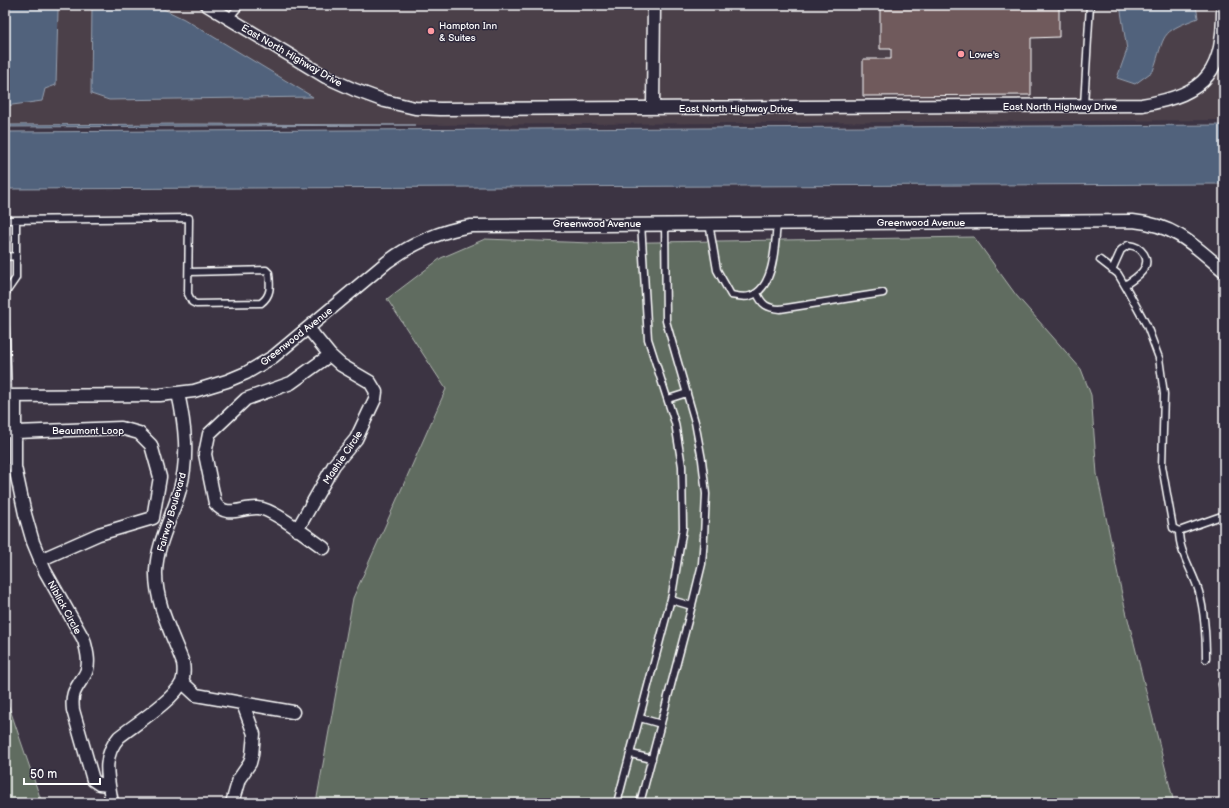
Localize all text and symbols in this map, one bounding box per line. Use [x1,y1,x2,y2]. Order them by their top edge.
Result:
place label: Hampton Inn & Suites [439,20,497,44]
street label: East North Highway Drive [239,22,344,90]
marker: Hampton Inn & Suites [426,26,436,36]
marker: Lowe's [956,49,966,59]
place label: Lowe's [969,49,999,61]
street label: East North Highway Drive [1003,101,1117,113]
street label: East North Highway Drive [679,103,793,115]
street label: Greenwood Avenue [877,217,965,229]
street label: Greenwood Avenue [553,218,641,230]
street label: Greenwood Avenue [258,305,335,369]
street label: Beaumont Loop [52,425,124,437]
street label: Mashie Circle [321,428,365,487]
street label: Fairway Boulevard [155,471,189,553]
street label: Niblick Circle [45,579,84,636]
scale bar [24,760,100,786]
text: 50 m [30,767,57,782]

